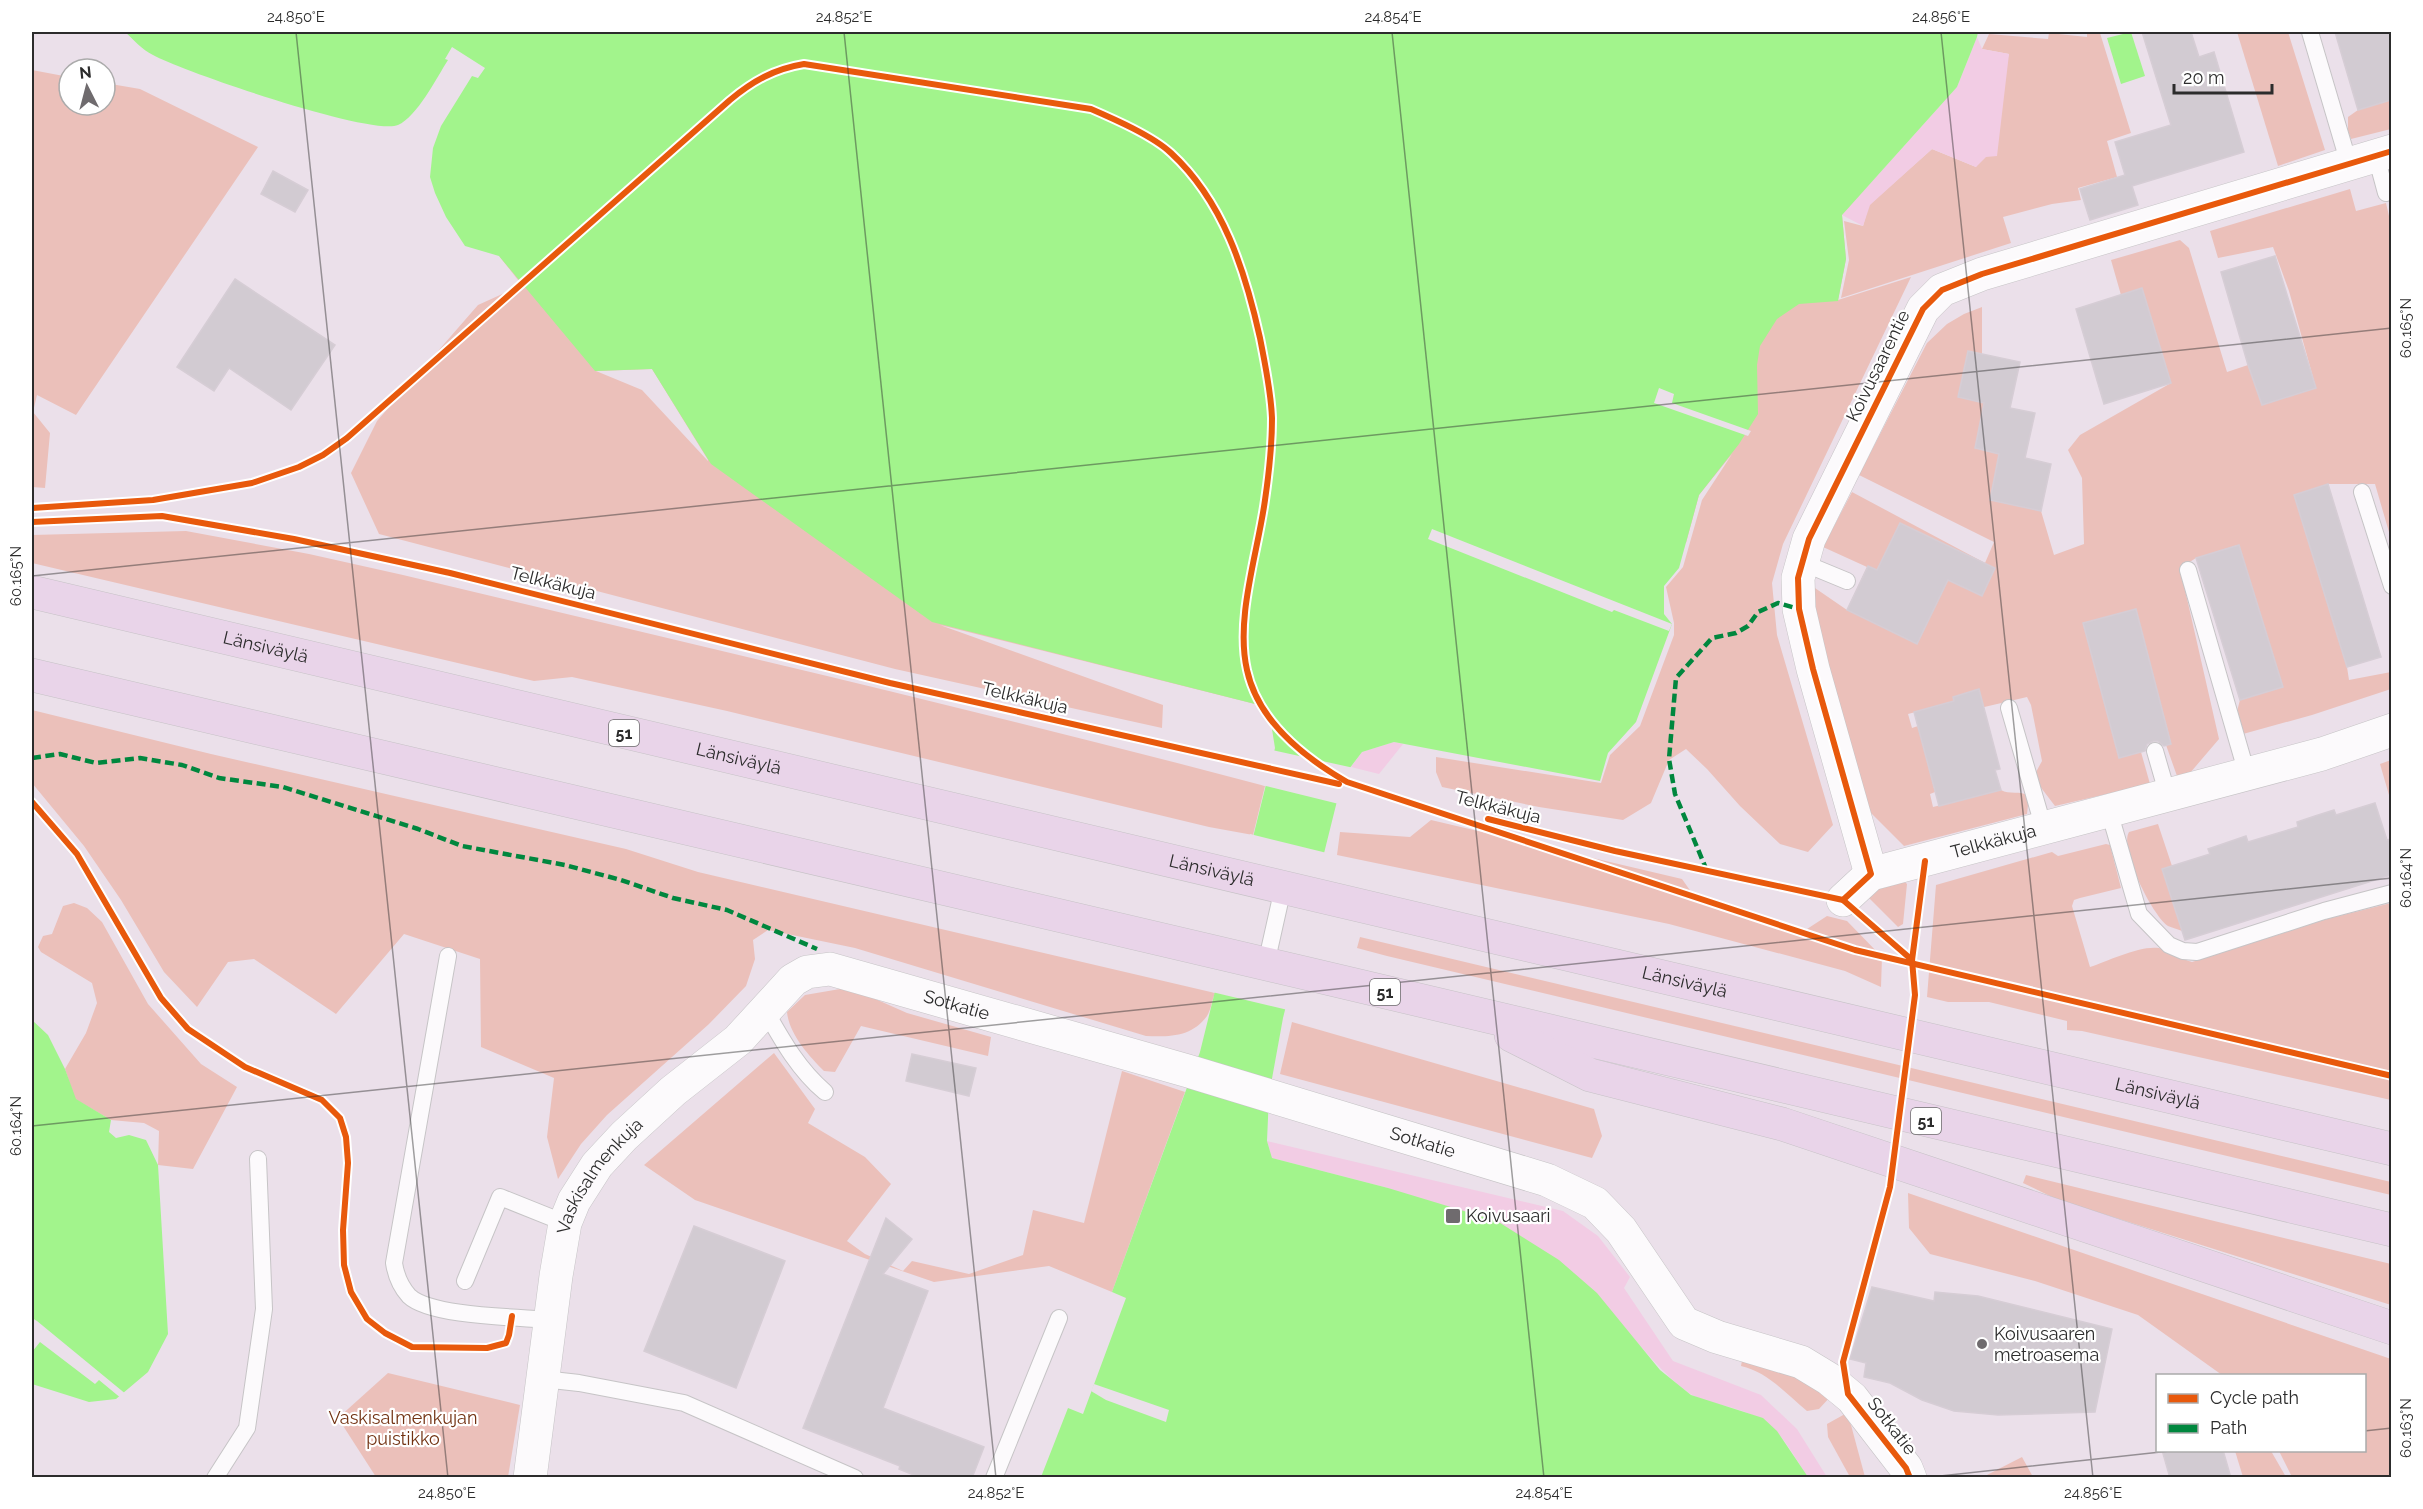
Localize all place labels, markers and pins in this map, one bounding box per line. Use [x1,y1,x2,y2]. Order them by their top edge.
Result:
place label: Koivusaari [1466,1205,1551,1226]
marker: Koivusaari [1444,1207,1462,1225]
place label: Koivusaaren metroasema [1994,1323,2099,1365]
marker: Koivusaaren metroasema [1975,1337,1989,1351]

